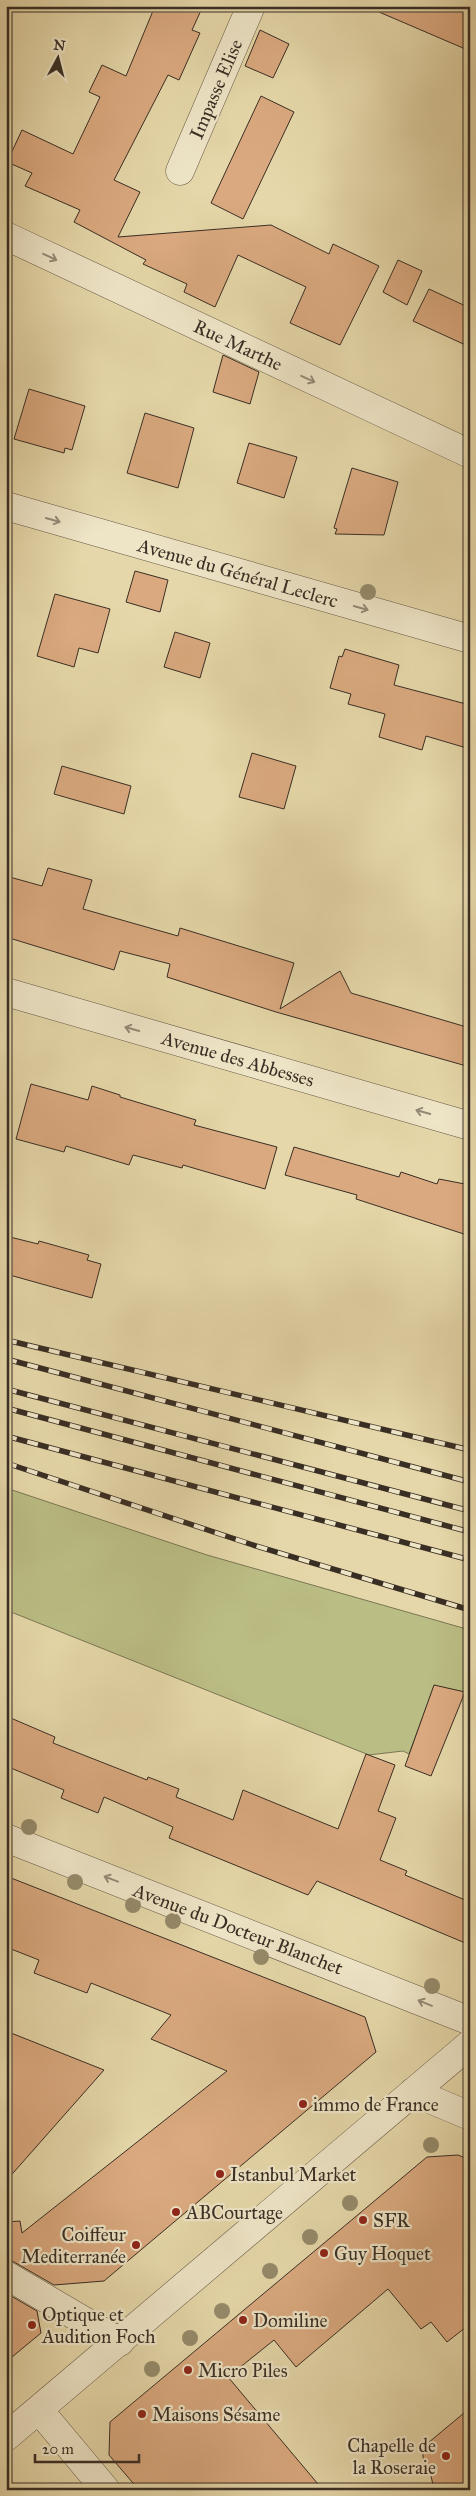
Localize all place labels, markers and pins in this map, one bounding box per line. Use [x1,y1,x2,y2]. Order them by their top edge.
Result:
place label: immo de France [313,2093,439,2116]
marker: immo de France [297,2098,309,2110]
place label: Istanbul Market [230,2163,357,2186]
marker: Istanbul Market [214,2168,226,2180]
place label: ABCourtage [185,2201,283,2225]
marker: ABCourtage [170,2206,182,2218]
place label: SFR [373,2209,410,2232]
marker: SFR [357,2214,369,2226]
place label: Coiffeur Mediterranée [21,2223,127,2268]
marker: Coiffeur Mediterranée [130,2239,142,2251]
place label: Guy Hoquet [334,2242,431,2266]
marker: Guy Hoquet [318,2247,330,2259]
place label: Optique et Audition Foch [41,2303,156,2348]
place label: Domiline [253,2309,327,2332]
marker: Domiline [237,2314,249,2326]
marker: Optique et Audition Foch [26,2319,38,2331]
place label: Micro Piles [198,2359,288,2382]
marker: Micro Piles [182,2364,194,2376]
place label: Maisons Sésame [152,2403,280,2426]
marker: Maisons Sésame [136,2408,148,2420]
place label: Chapelle de la Roseraie [347,2434,436,2479]
marker: Chapelle de la Roseraie [440,2450,452,2462]

